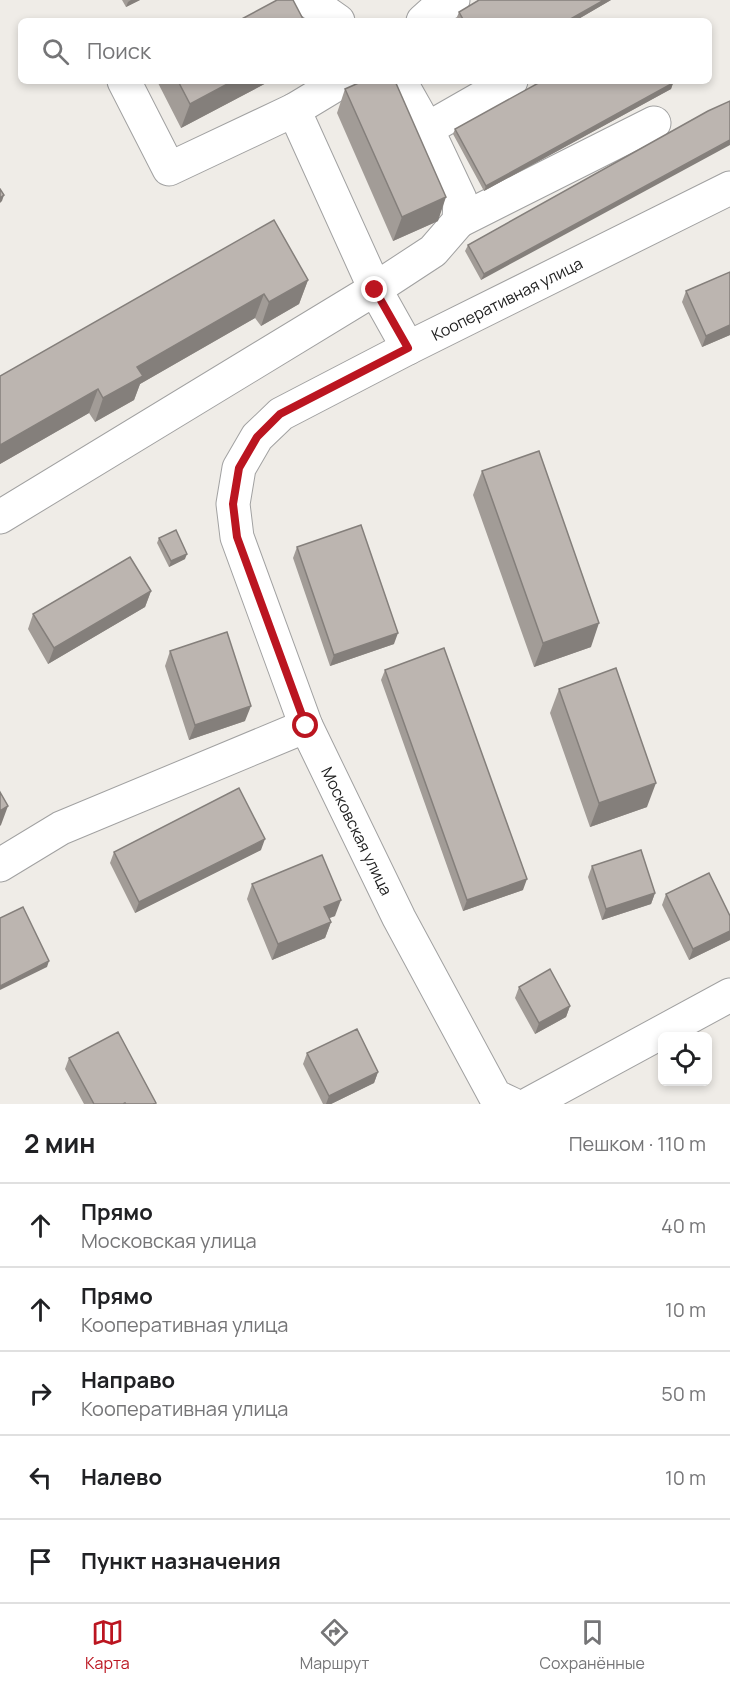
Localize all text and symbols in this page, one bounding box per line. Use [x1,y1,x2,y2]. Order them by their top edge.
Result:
search box [18,18,712,84]
icon: search [39,35,72,68]
text: Поиск [87,36,151,66]
street label: Кооперативная улица [428,252,586,346]
route end [361,276,387,302]
route start [292,712,318,738]
street label: Московская улица [316,763,398,899]
map controls [658,1032,712,1086]
button: locate [658,1032,712,1086]
text: 2 мин [24,1125,96,1161]
text: Пешком · 110 m [569,1130,706,1157]
text: Прямо [81,1197,153,1227]
icon: ahead [24,1209,57,1242]
text: 40 m [661,1212,706,1239]
text: Московская улица [81,1227,257,1254]
text: Прямо [81,1281,153,1311]
icon: ahead [24,1293,57,1326]
text: 10 m [665,1296,706,1323]
text: Кооперативная улица [81,1311,288,1338]
text: Направо [81,1365,175,1395]
icon: right [24,1377,57,1410]
text: 50 m [661,1380,706,1407]
text: Кооперативная улица [81,1395,288,1422]
icon: left [24,1461,57,1494]
text: Налево [81,1462,162,1492]
text: 10 m [665,1464,706,1491]
icon: arrive [24,1545,57,1578]
text: Пункт назначения [81,1546,281,1576]
tab: Карта [85,1616,130,1674]
tab: Маршрут [300,1616,369,1674]
tab: Сохранённые [540,1616,645,1674]

